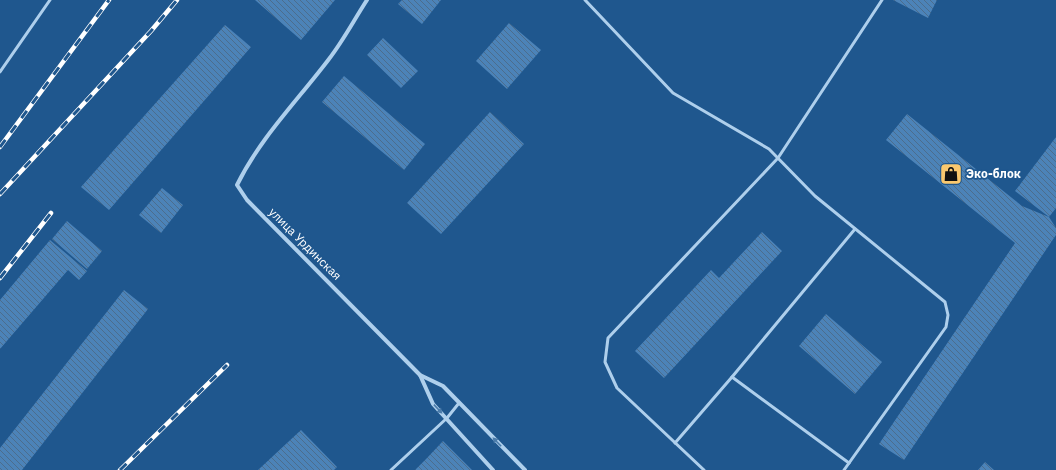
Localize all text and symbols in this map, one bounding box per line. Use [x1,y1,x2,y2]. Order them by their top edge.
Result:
shop icon: Эко-блок [938,161,964,187]
place label: Эко-блок [966,166,1021,181]
street label: улица Урдинская [266,204,345,283]
one-way arrow [433,404,443,414]
one-way arrow [492,437,502,447]

